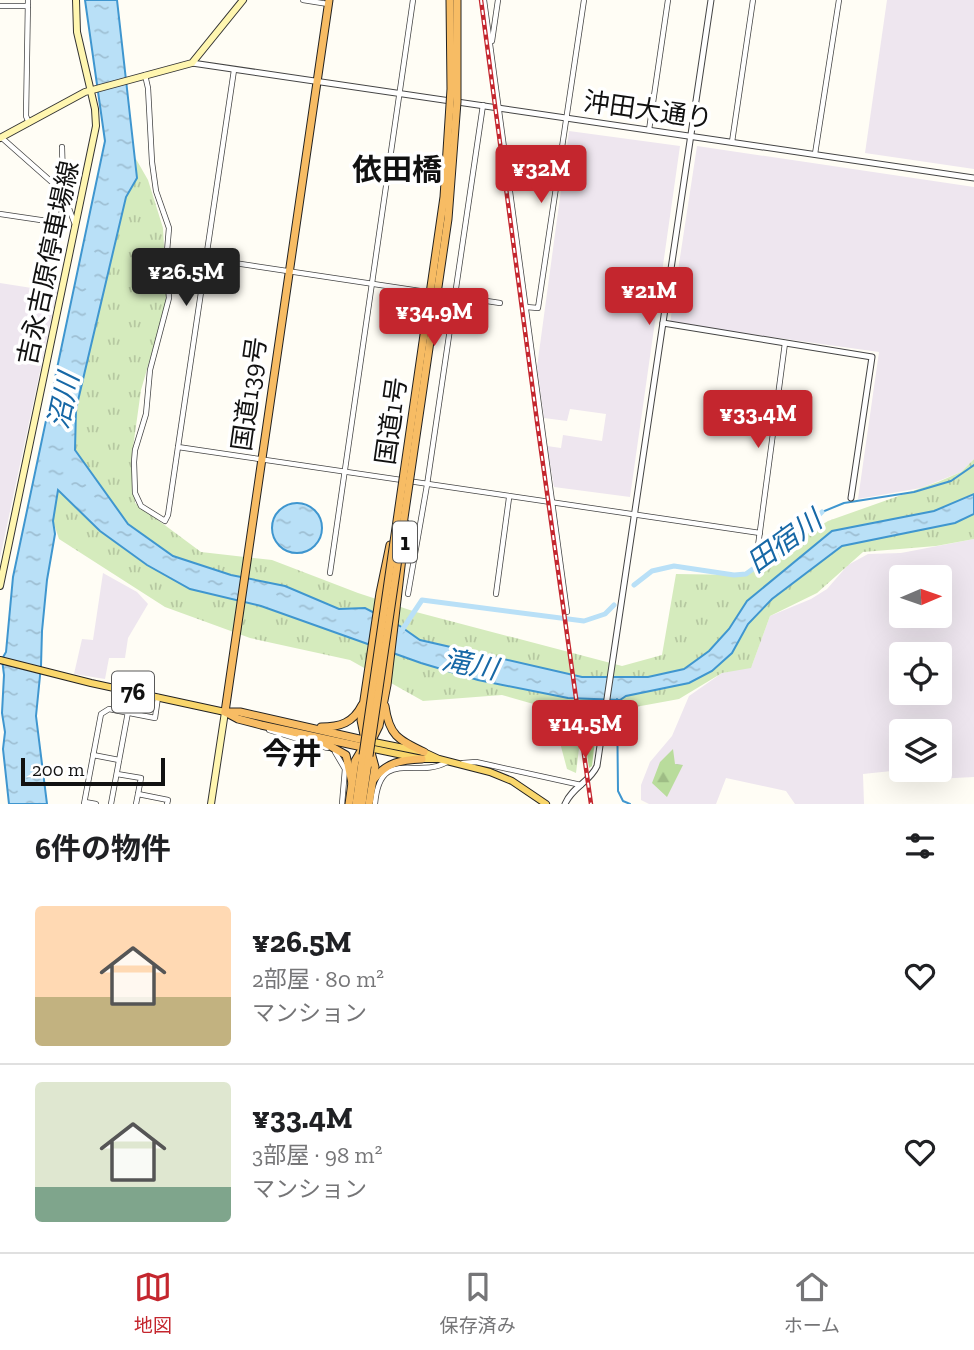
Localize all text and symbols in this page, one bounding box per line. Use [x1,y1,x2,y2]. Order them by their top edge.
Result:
street label: 沖田大通り [581,85,715,135]
pin: ¥32M [500,146,582,205]
district label: 依田橋 [352,152,442,188]
text: ¥32M [512,154,571,182]
street label: 吉永吉原停車場線 [11,158,85,368]
pin: ¥26.5M [129,248,243,308]
text: ¥26.5M [148,257,224,285]
pin: ¥21M [608,268,690,327]
text: ¥21M [621,276,677,304]
pin: ¥34.9M [377,288,491,348]
text: ¥34.9M [395,297,473,325]
street label: 国道139号 [225,335,273,453]
water label: 沼川 [42,367,86,432]
street label: 国道1号 [369,375,413,467]
pin: ¥33.4M [701,391,815,450]
text: ¥33.4M [719,399,797,427]
water label: 田宿川 [741,502,830,579]
road number: 1 [393,522,417,562]
north arrow [889,565,952,628]
map controls [889,565,952,782]
button: locate [889,642,952,705]
water label: 滝川 [439,643,503,687]
road number: 76 [112,672,154,712]
pin: ¥14.5M [528,700,642,760]
text: ¥14.5M [548,709,622,737]
button: layers [889,719,952,782]
district label: 今井 [262,736,322,772]
scale bar [21,755,164,787]
text: 200 m [32,758,84,781]
icon: filters [901,827,939,865]
text: 6件の物件 [35,831,171,867]
text: ¥26.5M [252,924,352,960]
icon: home [91,934,175,1018]
icon: heart [901,957,939,995]
text: 2部屋 · 80 m² [252,965,384,993]
text: マンション [252,999,367,1027]
text: ¥33.4M [252,1100,353,1136]
icon: home [91,1110,175,1194]
icon: heart [901,1133,939,1171]
text: 3部屋 · 98 m² [252,1141,382,1169]
text: マンション [252,1175,367,1203]
tab: 地図 [134,1268,172,1337]
tab: 保存済み [440,1268,516,1337]
tab: ホーム [784,1268,840,1337]

